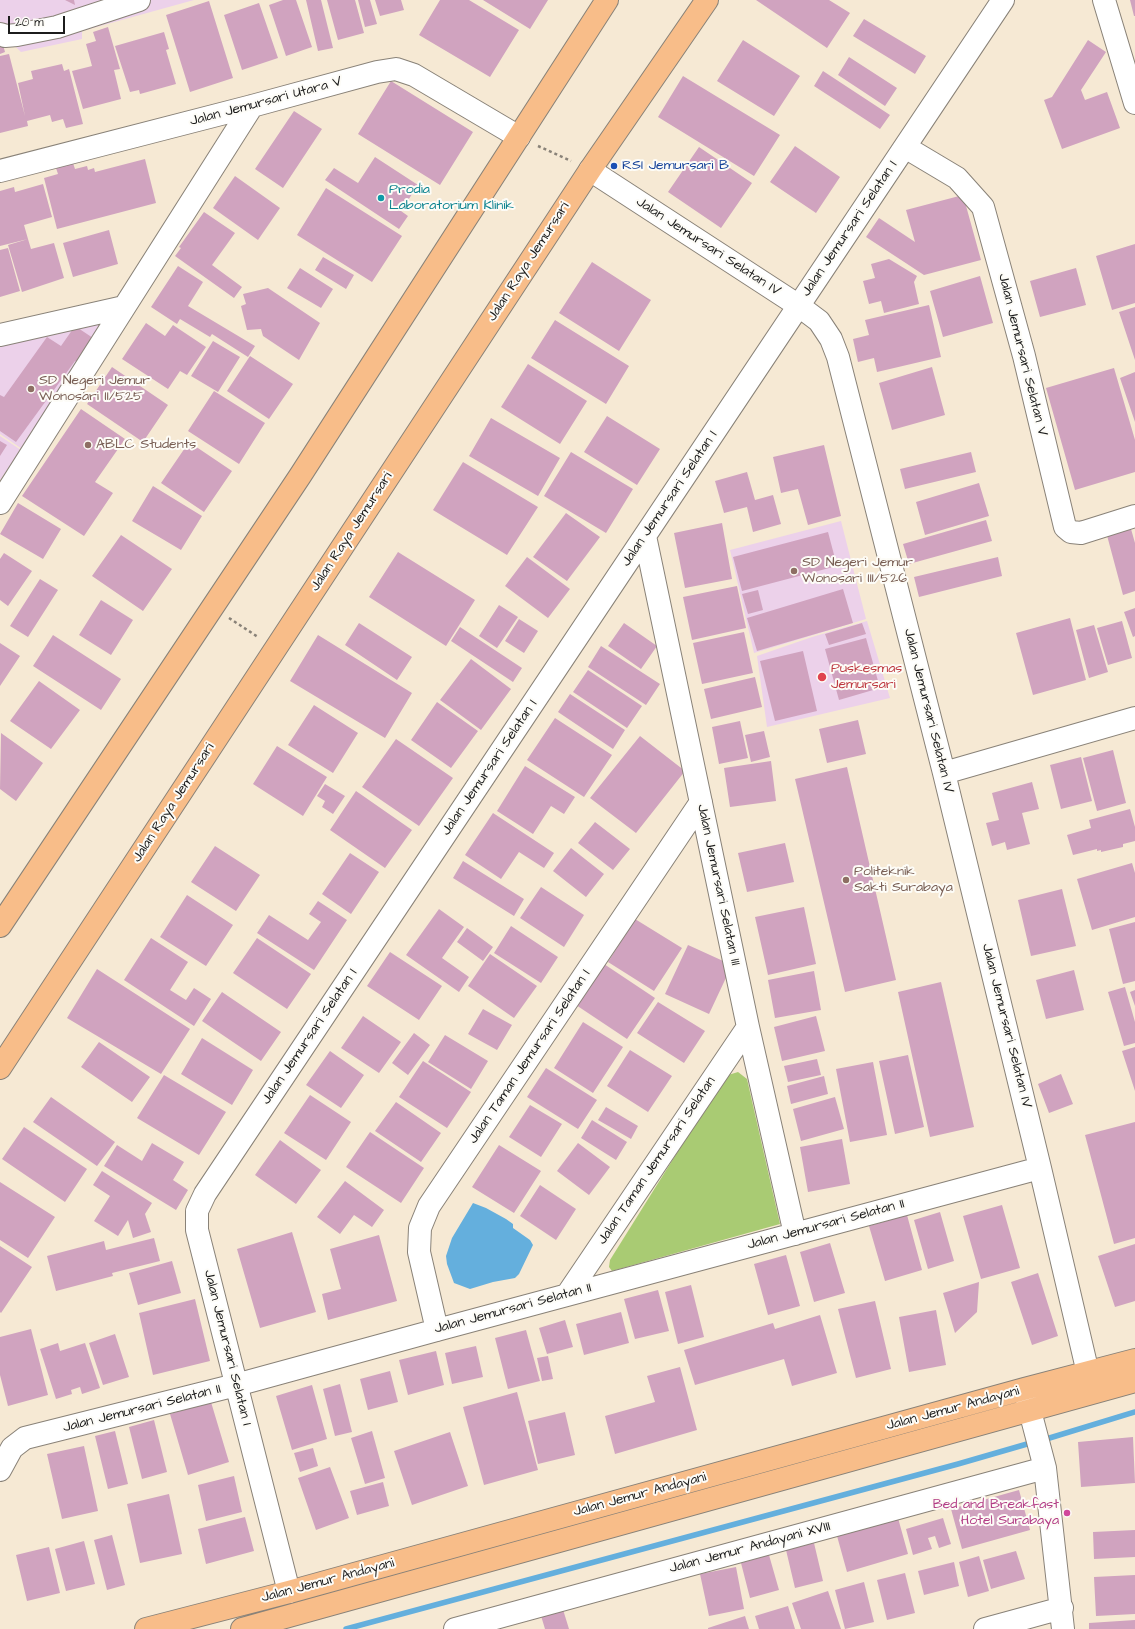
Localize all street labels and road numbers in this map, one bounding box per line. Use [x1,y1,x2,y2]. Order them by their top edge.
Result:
street label: Jalan Jemursari Utara V [188,74,344,130]
street label: Jalan Jemursari Selatan I [798,158,902,300]
street label: Jalan Jemursari Selatan IV [633,194,783,300]
street label: Jalan Raya Jemursari [484,199,574,325]
street label: Jalan Jemursari Selatan V [994,272,1050,438]
street label: Jalan Jemursari Selatan I [618,428,722,570]
street label: Jalan Raya Jemursari [307,469,397,595]
street label: Jalan Jemursari Selatan IV [899,627,957,795]
street label: Jalan Jemursari Selatan I [438,697,542,839]
street label: Jalan Raya Jemursari [129,740,219,866]
street label: Jalan Jemursari Selatan III [693,803,743,967]
street label: Jalan Jemursari Selatan IV [977,942,1035,1110]
street label: Jalan Jemursari Selatan I [258,966,362,1108]
street label: Jalan Taman Jemursari Selatan I [465,967,595,1147]
street label: Jalan Taman Jemursari Selatan [594,1074,720,1248]
street label: Jalan Jemursari Selatan II [745,1196,907,1254]
street label: Jalan Jemursari Selatan I [199,1268,255,1428]
street label: Jalan Jemursari Selatan II [432,1280,594,1338]
street label: Jalan Jemursari Selatan II [61,1381,223,1437]
street label: Jalan Jemur Andayani [885,1383,1021,1435]
street label: Jalan Jemur Andayani [572,1469,708,1521]
street label: Jalan Jemur Andayani XVIII [668,1518,832,1578]
street label: Jalan Jemur Andayani [260,1555,396,1607]

